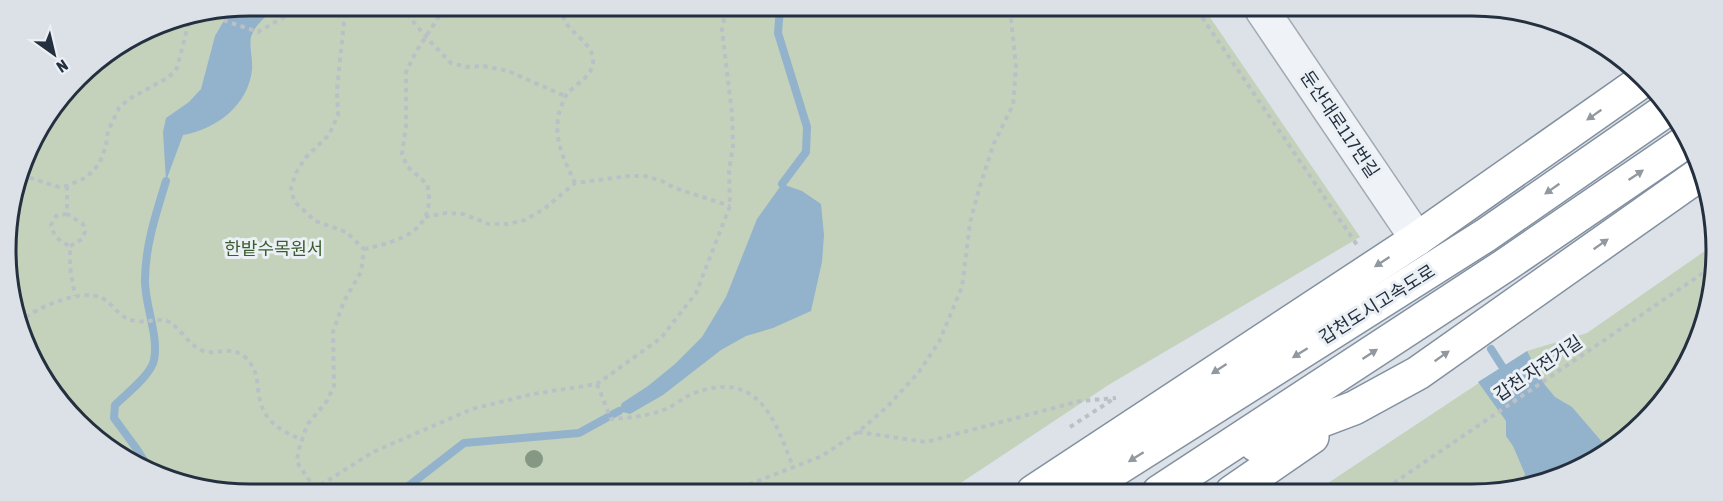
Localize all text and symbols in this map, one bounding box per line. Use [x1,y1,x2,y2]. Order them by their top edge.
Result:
north arrow [24,24,84,84]
text: N [53,56,71,77]
street label: 둔산대로117번길 [1296,66,1384,182]
one-way arrow [1587,109,1603,121]
one-way arrow [1628,169,1644,181]
one-way arrow [1544,183,1560,194]
park label: 한밭수목원서 [224,238,324,259]
one-way arrow [1593,238,1609,250]
one-way arrow [1374,256,1391,267]
street label: 갑천도시고속도로 [1315,260,1439,348]
street label: 갑천 자전거길 [1490,331,1586,405]
one-way arrow [1292,347,1309,358]
one-way arrow [1362,349,1378,360]
one-way arrow [1433,350,1449,362]
one-way arrow [1212,363,1228,375]
one-way arrow [1128,451,1144,462]

